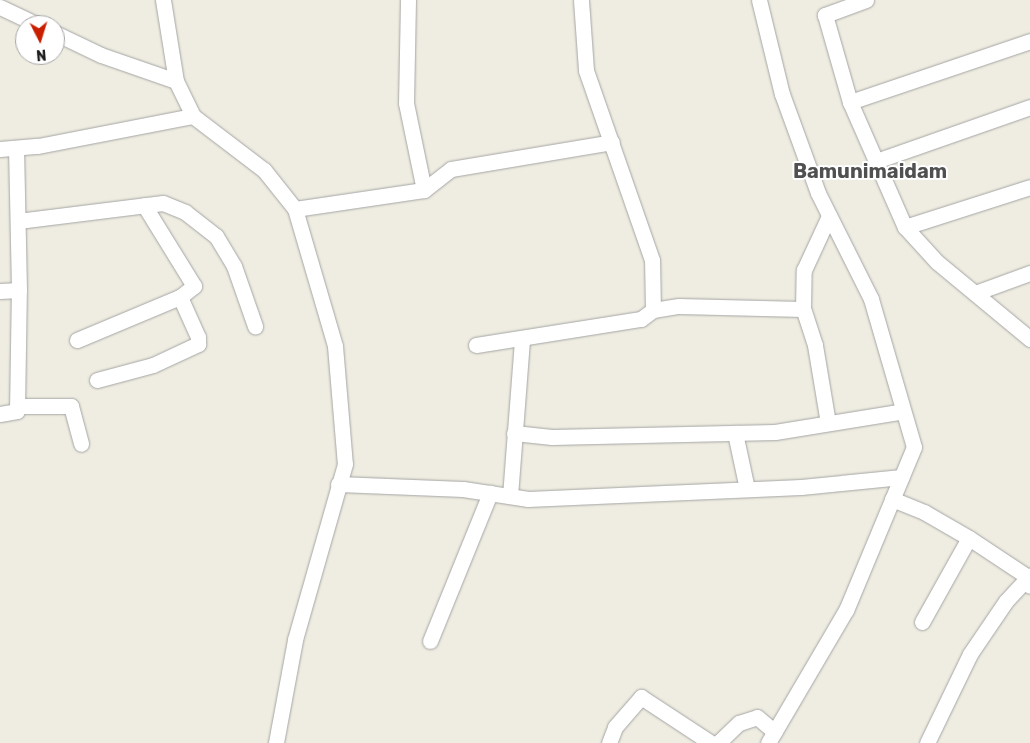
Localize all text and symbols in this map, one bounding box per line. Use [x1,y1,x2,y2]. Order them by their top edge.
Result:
north arrow [15,15,65,65]
text: N [36,46,47,63]
district label: Bamunimaidam [793,159,947,183]

